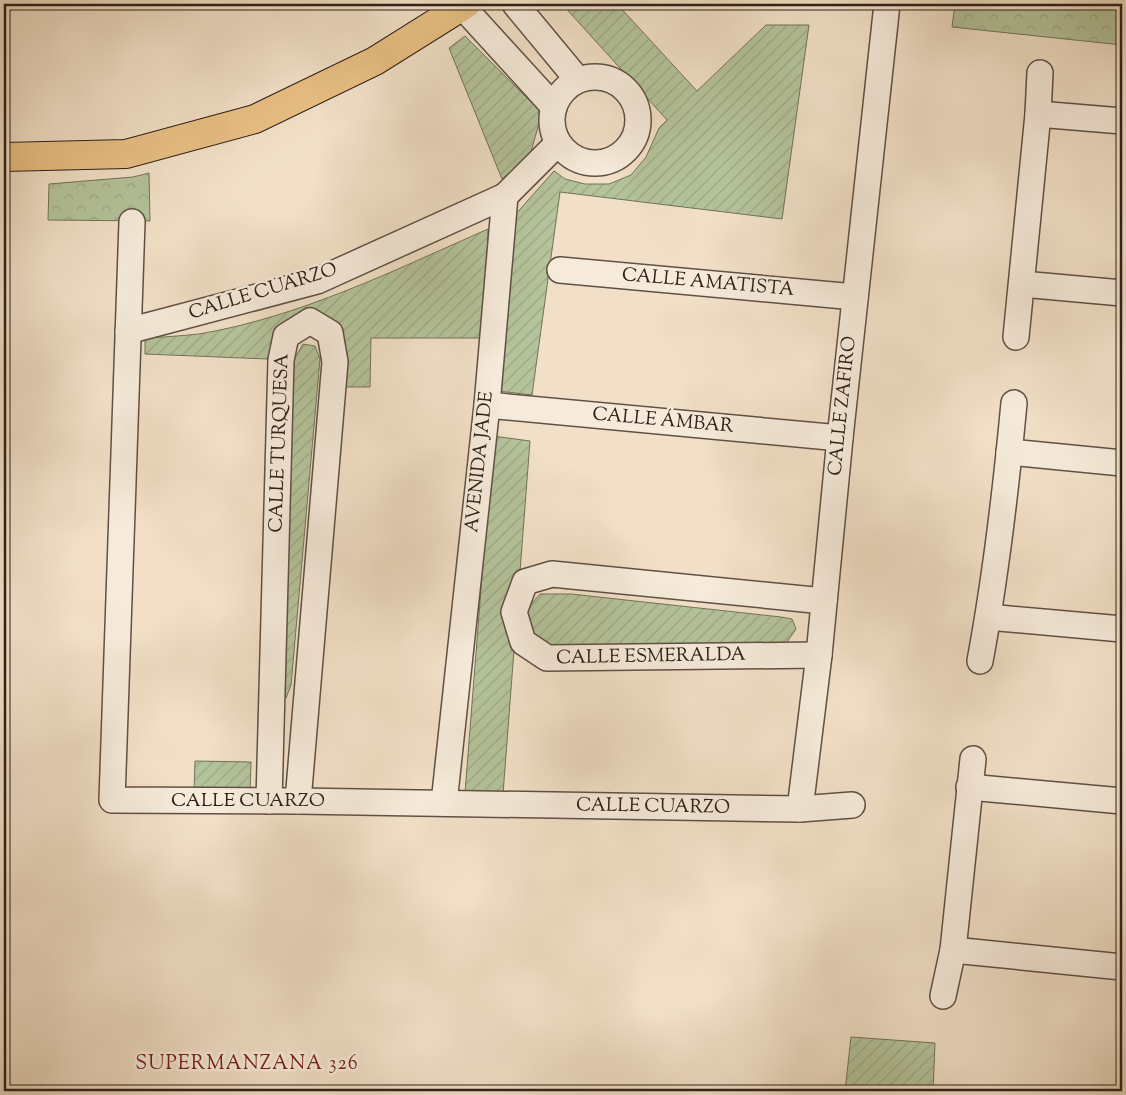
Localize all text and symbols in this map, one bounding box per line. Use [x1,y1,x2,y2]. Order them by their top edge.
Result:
street label: CALLE CUARZO [185,257,341,327]
street label: CALLE AMATISTA [621,262,796,304]
street label: CALLE ZAFIRO [822,335,864,477]
street label: CALLE TURQUESA [263,352,297,533]
street label: AVENIDA JADE [459,389,501,534]
street label: CALLE ÁMBAR [591,401,735,441]
street label: CALLE ESMERALDA [556,642,747,672]
street label: CALLE CUARZO [171,788,325,815]
street label: CALLE CUARZO [576,792,730,822]
district label: SUPERMANZANA 326 [135,1050,359,1079]

